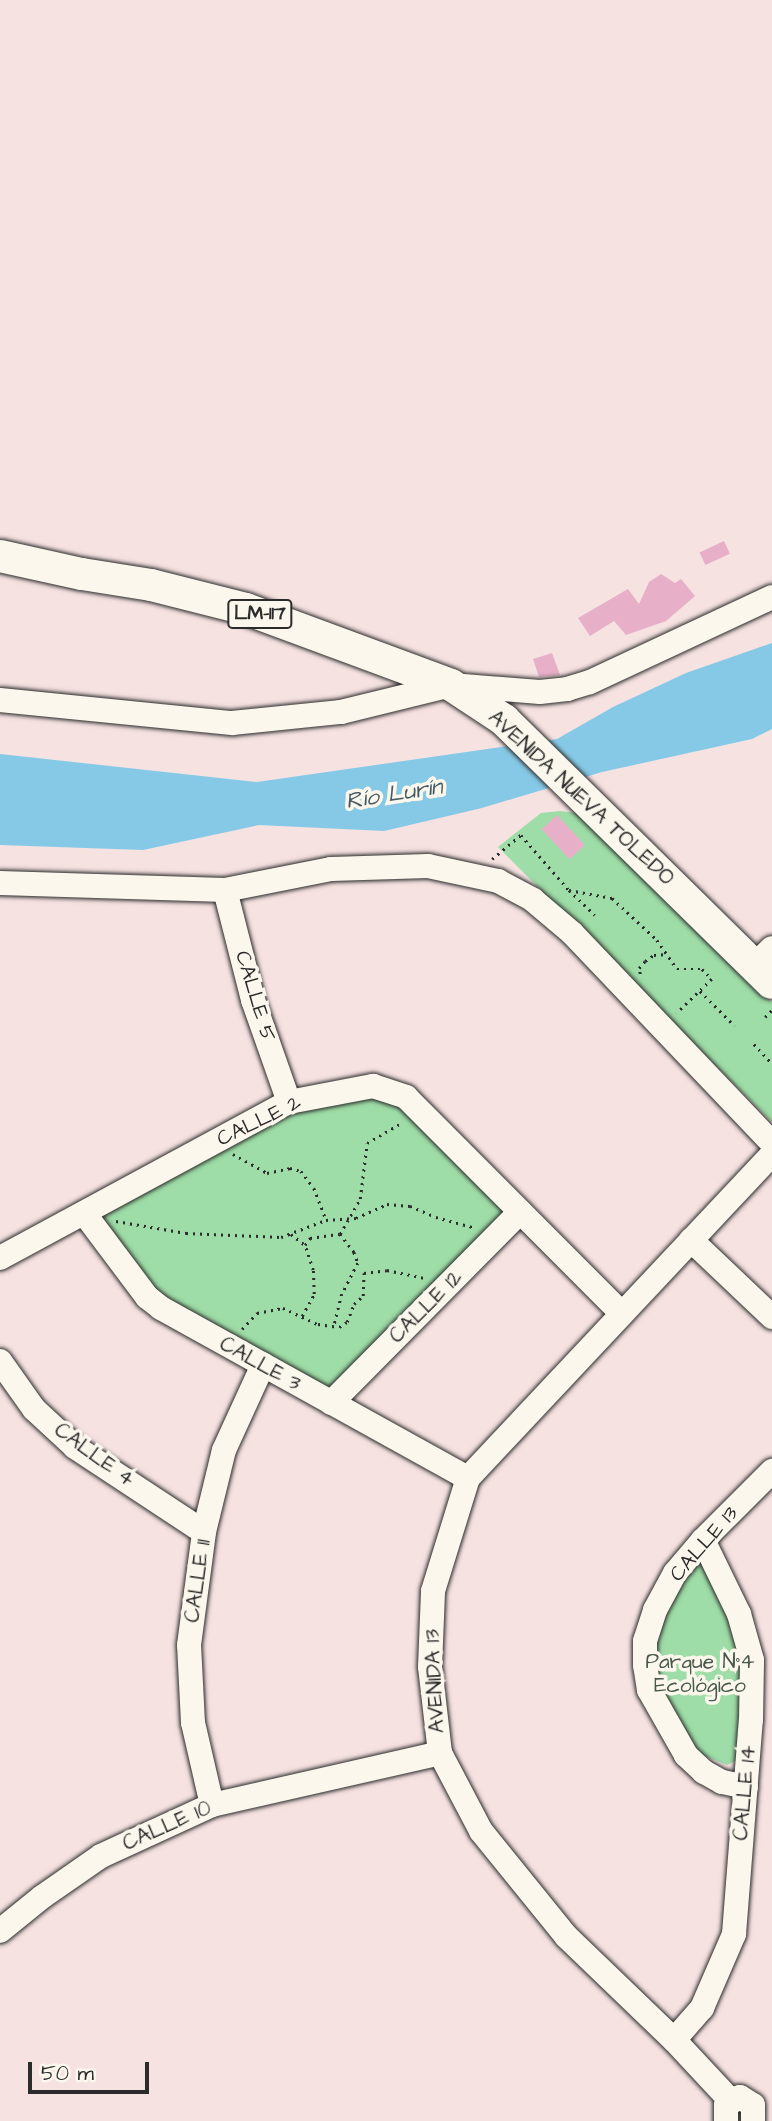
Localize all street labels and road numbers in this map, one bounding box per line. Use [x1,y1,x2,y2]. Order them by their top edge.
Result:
road number: LM-117 [227,598,293,629]
street label: AVENIDA NUEVA TOLEDO [483,705,679,891]
street label: CALLE 5 [229,948,281,1044]
street label: CALLE 2 [213,1090,305,1152]
street label: CALLE 12 [384,1265,468,1349]
street label: CALLE 3 [215,1331,305,1397]
street label: CALLE 4 [49,1418,139,1492]
street label: CALLE 13 [664,1501,744,1587]
street label: CALLE 11 [180,1538,216,1624]
street label: AVENIDA 13 [420,1628,450,1734]
street label: CALLE 14 [728,1744,762,1842]
street label: CALLE 10 [119,1795,215,1857]

